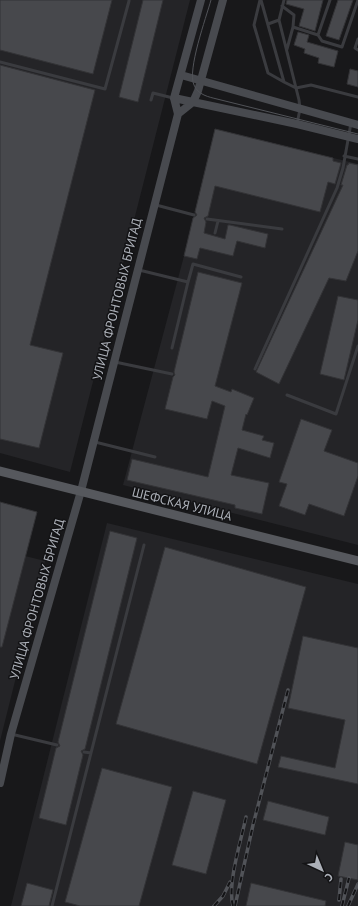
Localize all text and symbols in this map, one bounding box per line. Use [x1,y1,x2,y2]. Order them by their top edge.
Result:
street label: УЛИЦА ФРОНТОВЫХ БРИГАД [89,216,145,382]
street label: ШЕФСКАЯ УЛИЦА [130,483,234,525]
street label: УЛИЦА ФРОНТОВЫХ БРИГАД [6,516,68,681]
north arrow [302,850,342,890]
text: С [322,870,336,884]

